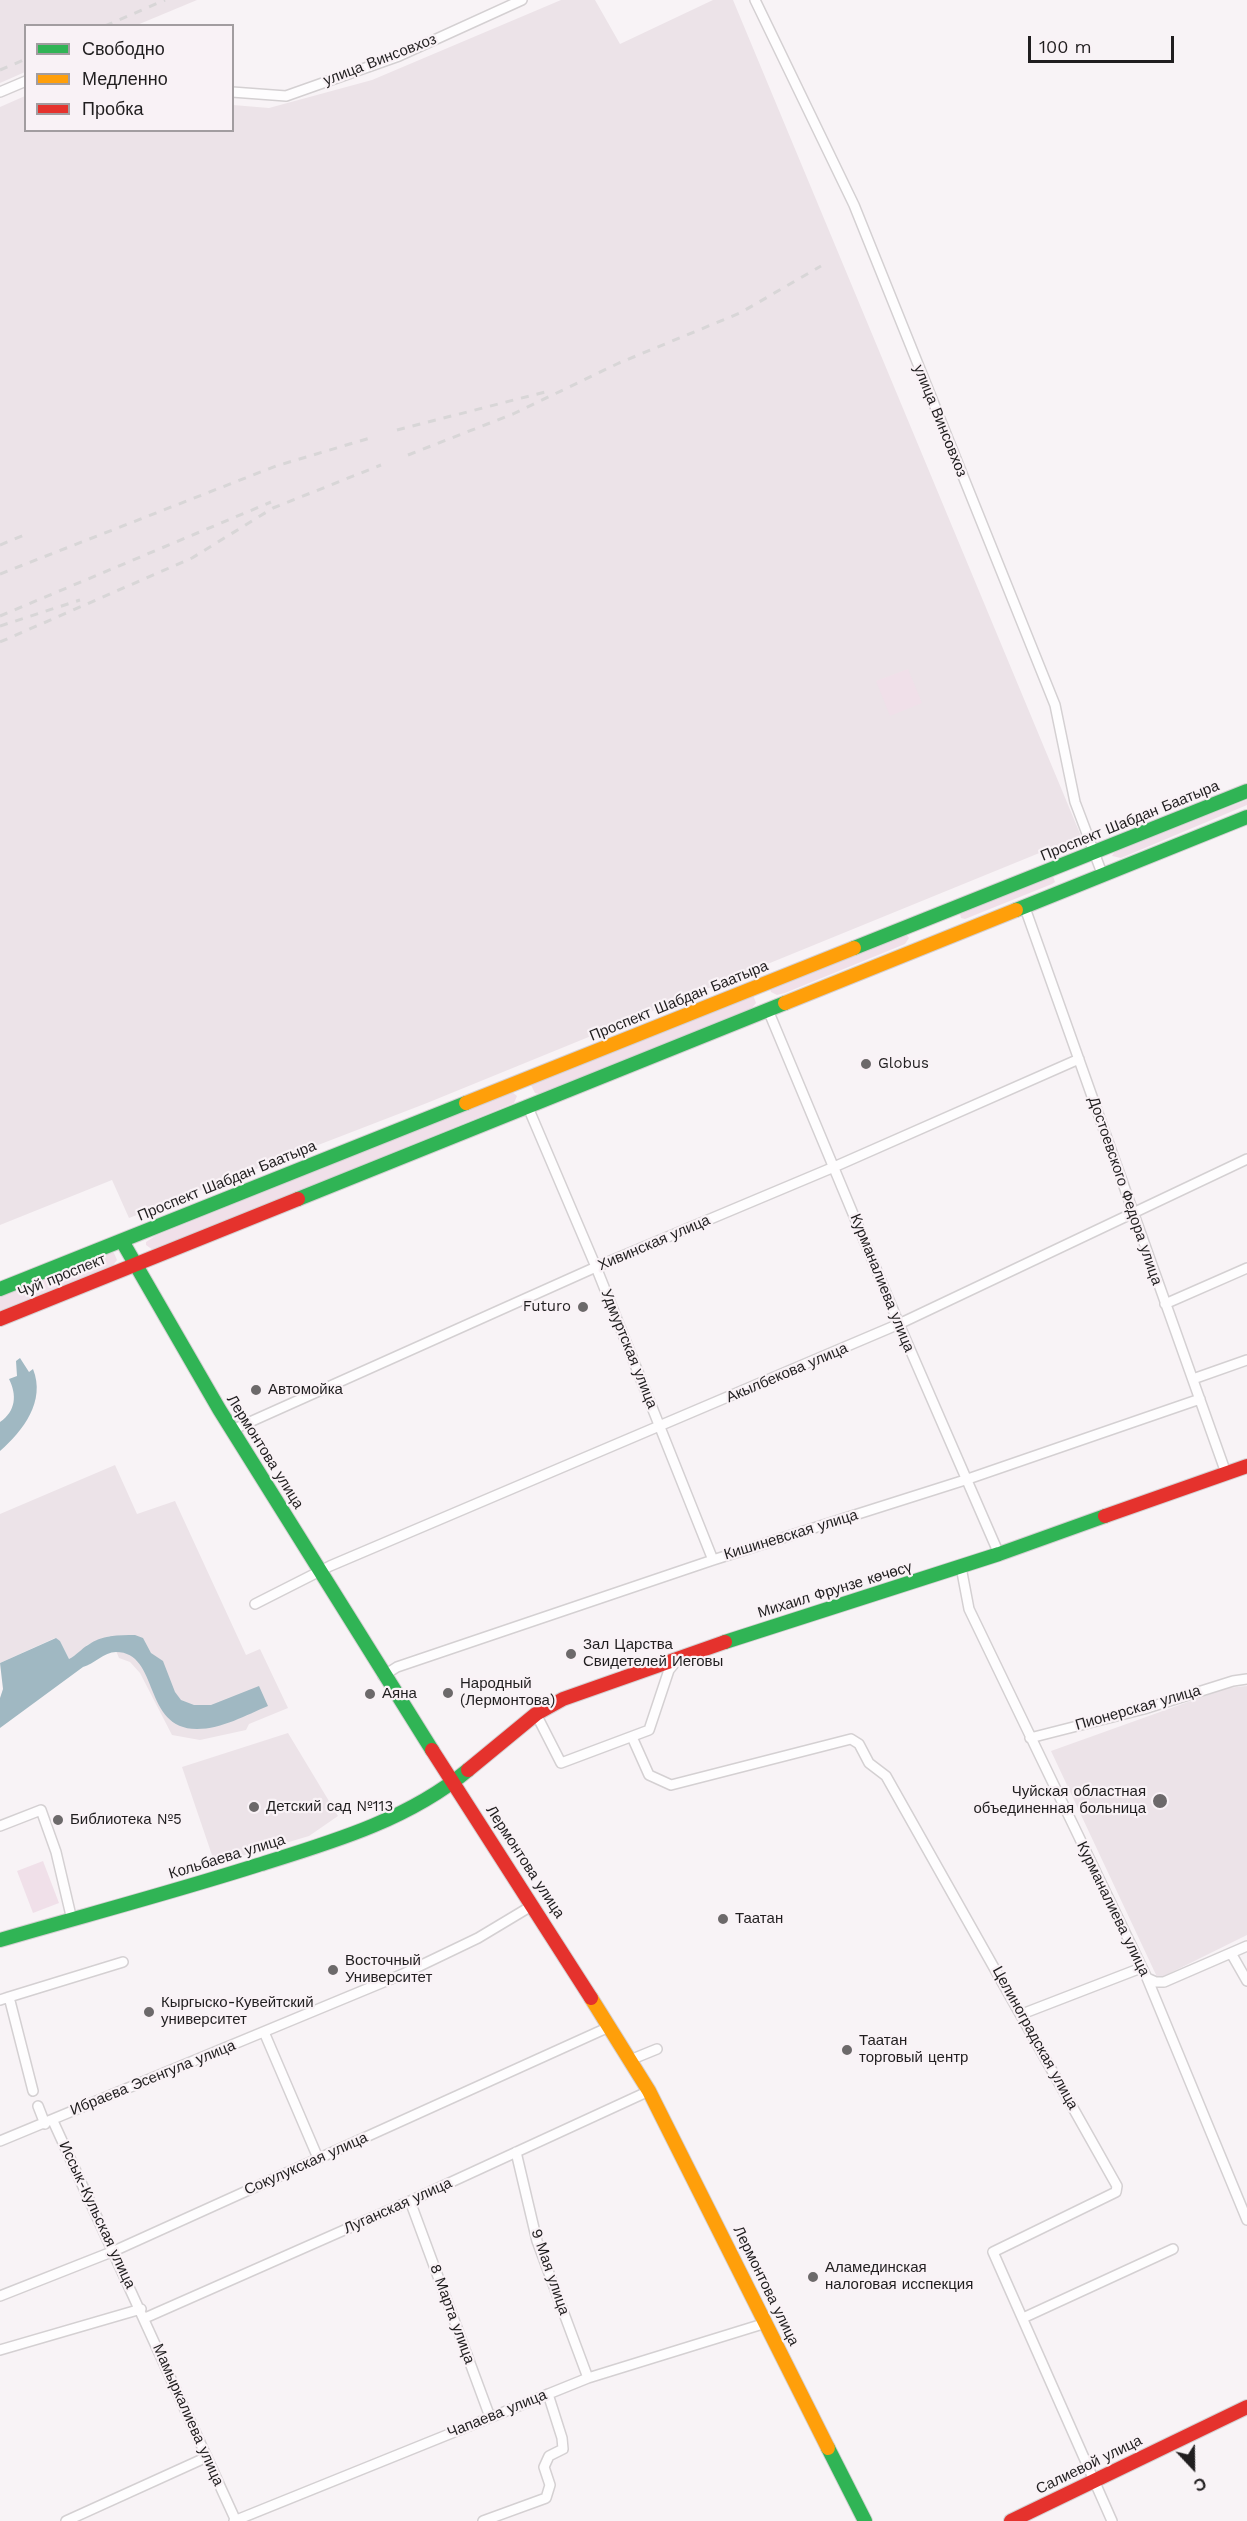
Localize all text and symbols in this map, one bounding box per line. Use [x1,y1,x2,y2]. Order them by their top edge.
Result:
legend [24,24,234,132]
scale bar [1031,24,1176,62]
street label: улица Винсовхоз [321,30,439,90]
text: 100 m [1039,36,1092,57]
text: Свободно [82,38,165,59]
text: Медленно [82,68,168,89]
text: Пробка [82,98,144,119]
street label: улица Винсовхоз [909,362,971,480]
street label: Проспект Шабдан Баатыра [1038,777,1222,865]
street label: Проспект Шабдан Баатыра [587,957,771,1045]
place label: Globus [878,1055,929,1073]
marker: Globus [859,1057,873,1071]
street label: Достоевского Федора улица [1084,1094,1166,1288]
street label: Проспект Шабдан Баатыра [135,1137,319,1225]
street label: Хивинская улица [595,1211,713,1275]
street label: Курманалиева улица [846,1211,918,1355]
street label: Чуй проспект [15,1250,109,1302]
street label: Удмуртская улица [597,1287,661,1411]
place label: Futuro [523,1298,571,1316]
marker: Futuro [576,1300,590,1314]
street label: Акылбекова улица [723,1339,851,1407]
place label: Автомойка [268,1381,343,1399]
marker: Автомойка [249,1383,263,1397]
street label: Лермонтова улица [223,1392,307,1512]
street label: Кишиневская улица [722,1506,860,1564]
street label: Михаил Фрунзе көчөсү [756,1558,914,1622]
place label: Зал Царства Свидетелей Иеговы [583,1636,723,1671]
marker: Зал Царства Свидетелей Иеговы [564,1647,578,1661]
place label: Народный (Лермонтова) [460,1675,555,1710]
street label: Пионерская улица [1073,1681,1203,1735]
place label: Аяна [382,1685,417,1703]
marker: Народный (Лермонтова) [441,1686,455,1700]
marker: Аяна [363,1687,377,1701]
place label: Чуйская областная объединенная больница [974,1783,1146,1818]
marker: Чуйская областная объединенная больница [1151,1792,1169,1810]
place label: Детский сад №113 [266,1798,393,1816]
marker: Детский сад №113 [247,1800,261,1814]
street label: Лермонтова улица [482,1802,568,1922]
place label: Библиотека №5 [70,1811,182,1829]
marker: Библиотека №5 [51,1813,65,1827]
street label: Кольбаева улица [167,1831,287,1883]
street label: Курманалиева улица [1073,1839,1153,1979]
place label: Таатан [735,1910,783,1928]
marker: Таатан [716,1912,730,1926]
place label: Восточный Университет [345,1952,432,1987]
marker: Восточный Университет [326,1963,340,1977]
street label: Целиноградская улица [988,1963,1082,2113]
place label: Кыргыско-Кувейтский университет [161,1994,314,2029]
marker: Кыргыско-Кувейтский университет [142,2005,156,2019]
place label: Таатан торговый центр [859,2032,968,2067]
street label: Ибраева Эсенгула улица [68,2037,238,2119]
marker: Таатан торговый центр [840,2043,854,2057]
street label: Сокулукская улица [241,2129,371,2199]
street label: Иссык-Кульская улица [55,2138,139,2292]
street label: Луганская улица [341,2174,455,2238]
street label: Лермонтова улица [729,2223,803,2349]
street label: 9 Мая улица [527,2227,573,2317]
place label: Аламединская налоговая исспекция [825,2259,973,2294]
street label: 8 Марта улица [426,2262,478,2366]
marker: Аламединская налоговая исспекция [806,2270,820,2284]
street label: Мамыркалиева улица [149,2341,227,2489]
street label: Чапаева улица [445,2386,549,2442]
street label: Салиевой улица [1033,2432,1145,2498]
north arrow [1163,2437,1223,2497]
text: С [1191,2473,1209,2495]

